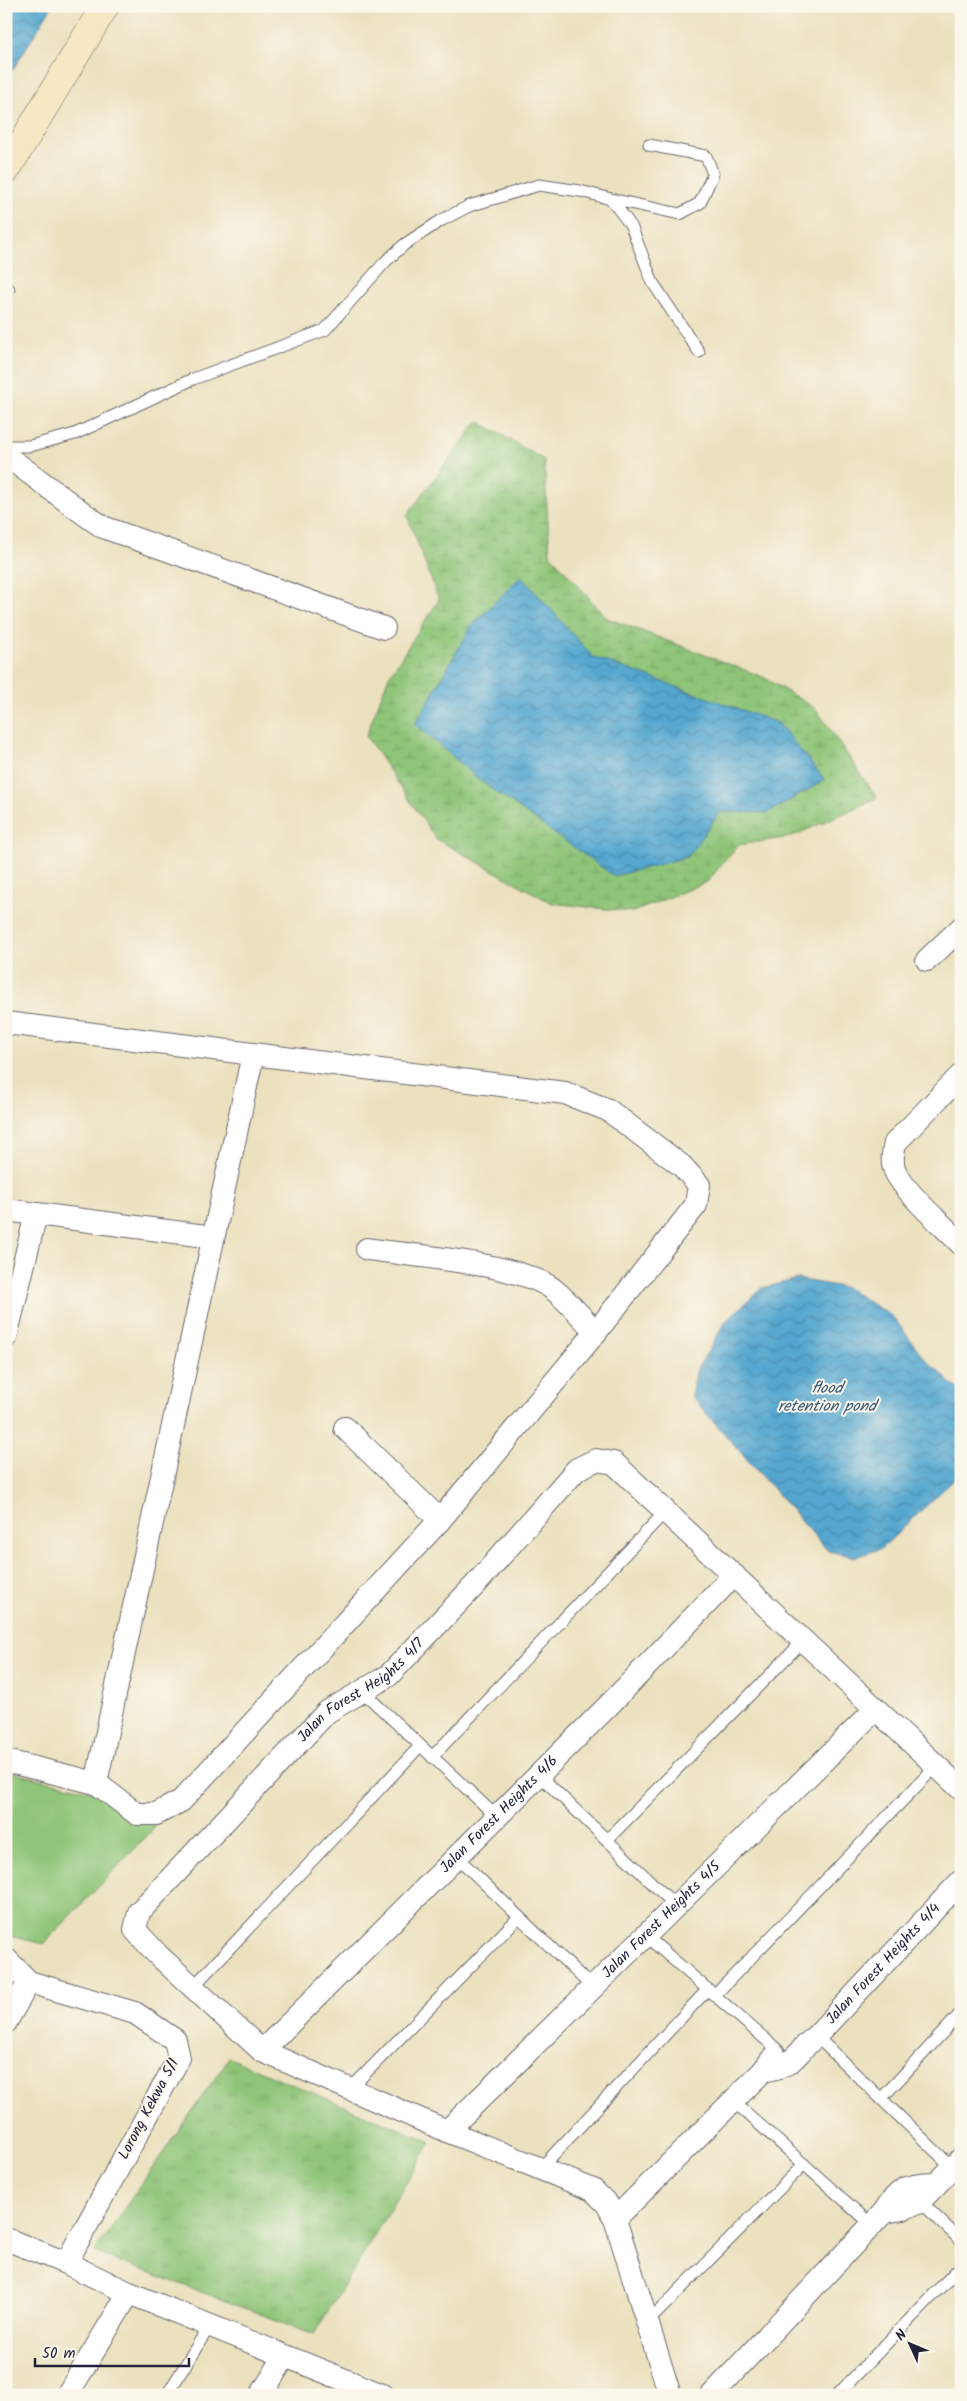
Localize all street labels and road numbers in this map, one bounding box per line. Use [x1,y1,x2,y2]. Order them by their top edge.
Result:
street label: Jalan Forest Heights 4/7 [292,1632,431,1748]
street label: Jalan Forest Heights 4/6 [434,1750,564,1879]
street label: Jalan Forest Heights 4/5 [597,1855,727,1984]
street label: Jalan Forest Heights 4/4 [820,1898,946,2030]
street label: Lorong Kekwa 5/1 [112,2054,186,2164]

